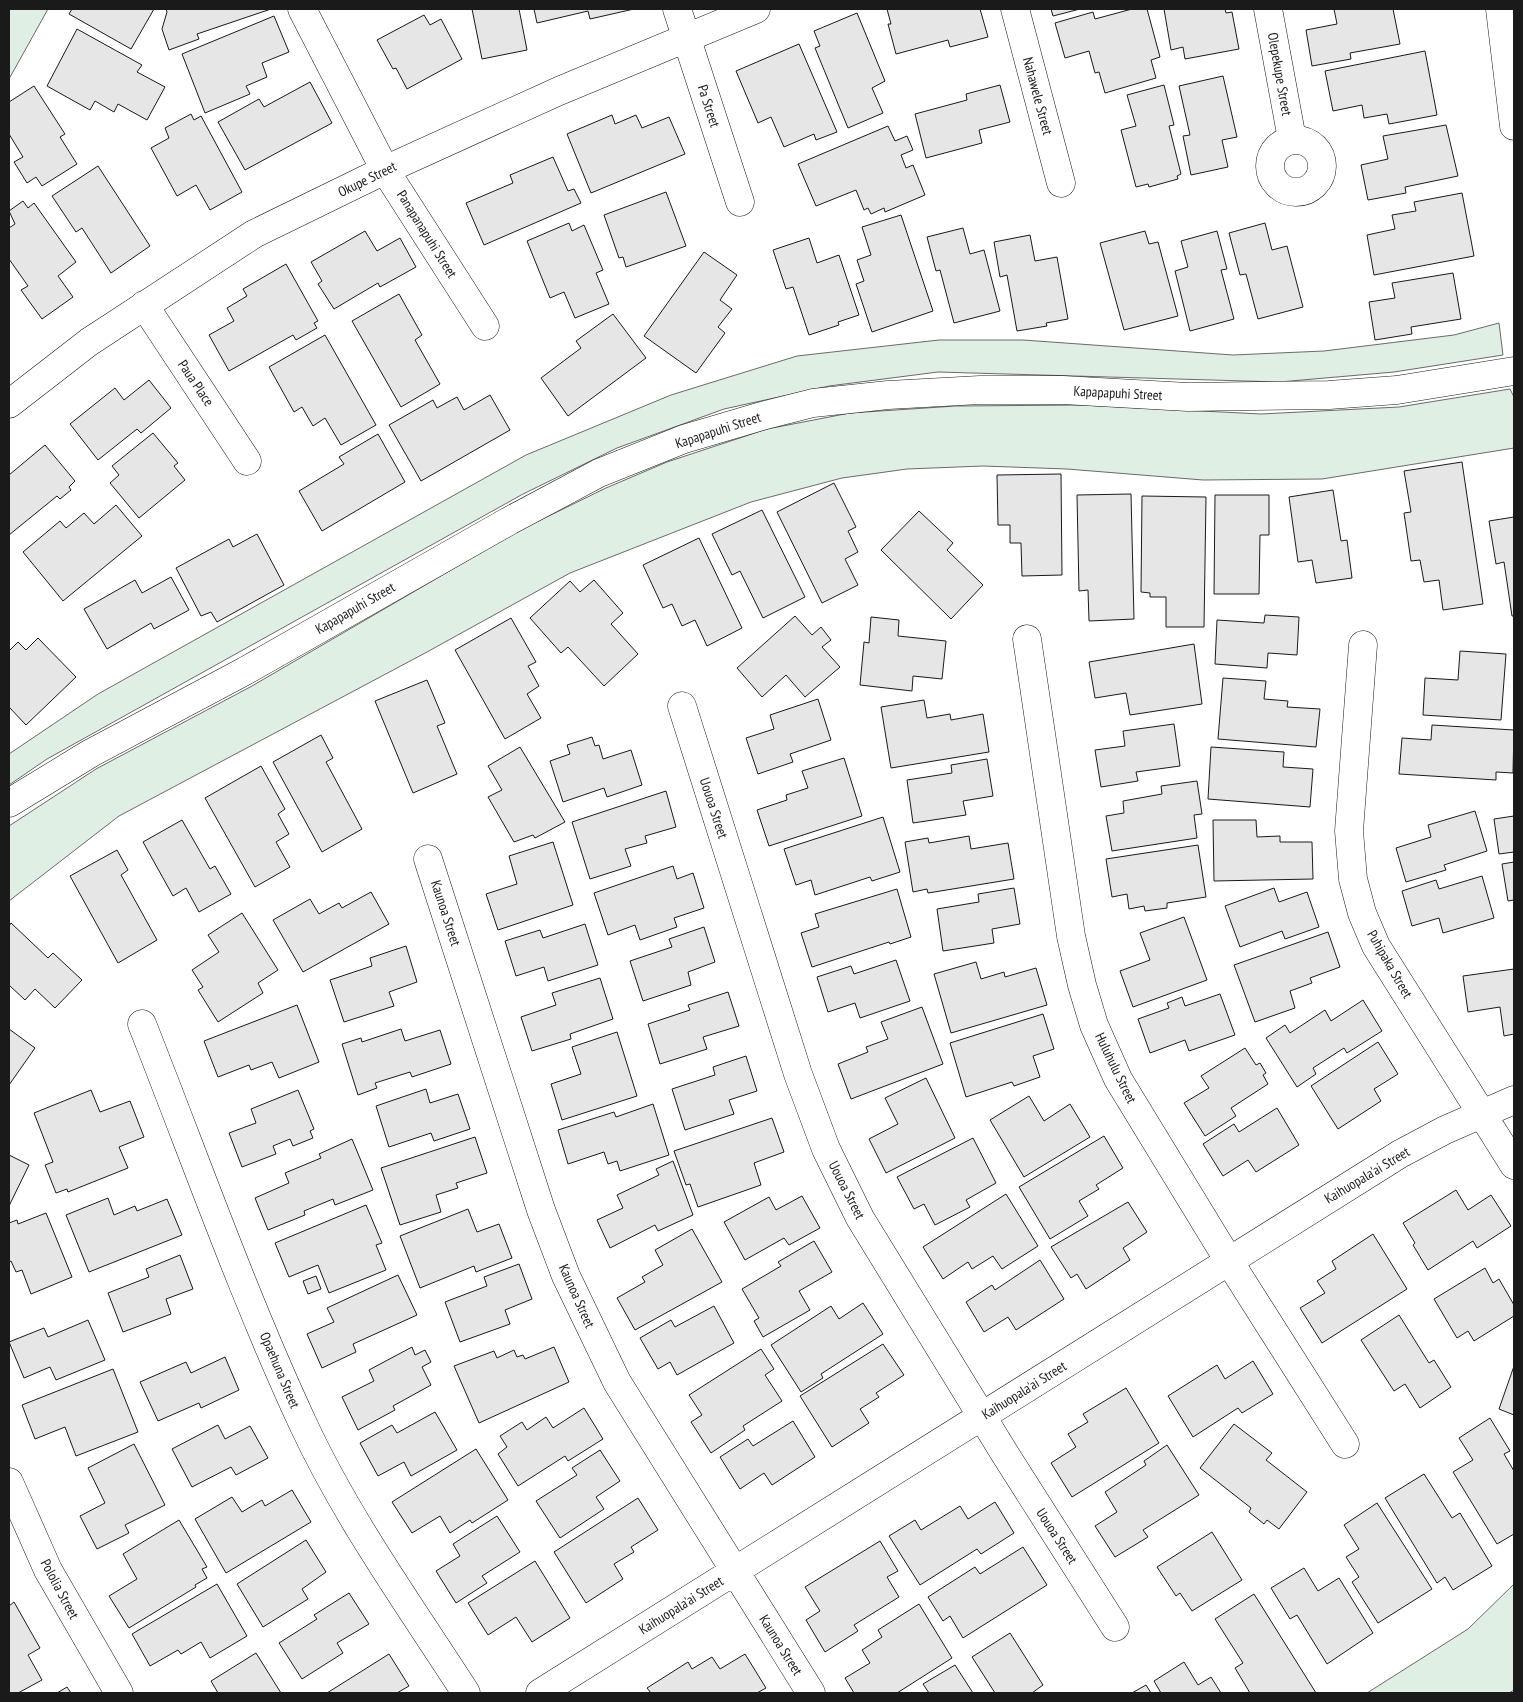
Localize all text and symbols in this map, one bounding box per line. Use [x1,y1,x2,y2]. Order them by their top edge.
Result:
street label: Olepekupe Street [1264,31,1296,117]
street label: Nahawele Street [1019,55,1057,137]
street label: Pa Street [694,83,724,130]
street label: Okupe Street [335,157,399,201]
street label: Panapanapuhi Street [393,187,461,281]
street label: Paua Place [174,356,218,410]
street label: Kapapapuhi Street [1073,382,1163,404]
street label: Kapapapuhi Street [673,408,763,452]
street label: Kapapapuhi Street [312,578,398,638]
street label: Uouoa Street [696,775,732,841]
street label: Kaunoa Street [427,878,465,948]
street label: Puhipaka Street [1363,927,1417,1001]
street label: Huluhulu Street [1091,1030,1141,1106]
street label: Kaihuopala'ai Street [1321,1142,1413,1208]
street label: Uouoa Street [825,1158,869,1222]
street label: Kaunoa Street [555,1261,599,1331]
street label: Opaehuna Street [256,1329,304,1411]
street label: Kaihuopala'ai Street [978,1357,1070,1423]
street label: Uouoa Street [1032,1505,1082,1567]
street label: Pololia Street [37,1556,83,1622]
street label: Kaihuopala'ai Street [635,1572,727,1638]
street label: Kaunoa Street [755,1611,807,1679]

